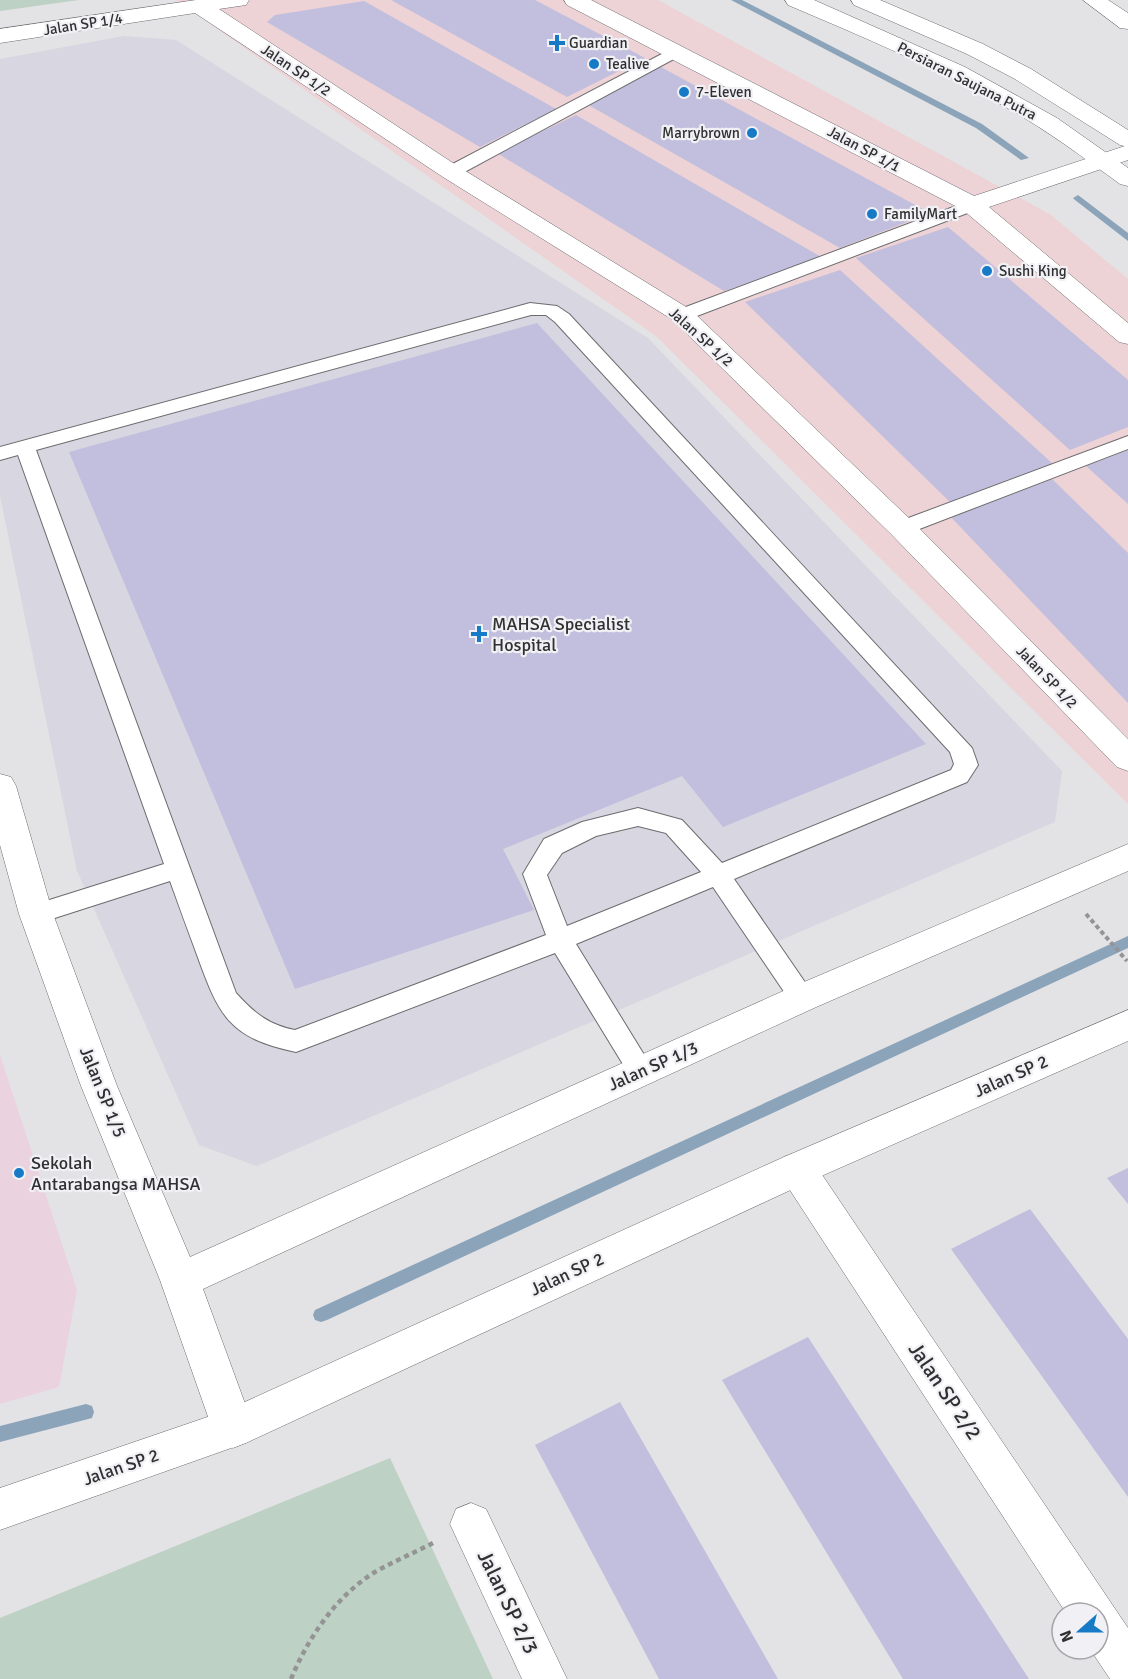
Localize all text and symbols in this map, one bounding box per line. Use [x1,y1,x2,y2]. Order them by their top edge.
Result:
street label: Jalan SP 1/4 [42,9,124,39]
place label: Guardian [569,34,628,52]
marker: Guardian [550,36,564,50]
street label: Persiaran Saujana Putra [894,38,1040,124]
street label: Jalan SP 1/2 [258,40,334,100]
place label: Tealive [606,55,650,73]
marker: Tealive [587,57,601,71]
place label: 7-Eleven [696,83,752,101]
marker: 7-Eleven [677,85,691,99]
street label: Jalan SP 1/1 [824,122,904,176]
place label: Marrybrown [662,124,740,142]
marker: Marrybrown [745,126,759,140]
place label: FamilyMart [884,205,957,223]
marker: FamilyMart [865,207,879,221]
place label: Sushi King [999,262,1067,280]
marker: Sushi King [980,264,994,278]
street label: Jalan SP 1/2 [665,304,737,370]
place label: MAHSA Specialist Hospital [492,613,630,656]
marker: MAHSA Specialist Hospital [470,625,488,643]
street label: Jalan SP 1/2 [1013,642,1081,712]
street label: Jalan SP 1/3 [605,1036,701,1096]
street label: Jalan SP 1/5 [75,1043,131,1141]
street label: Jalan SP 2 [971,1050,1051,1102]
place label: Sekolah Antarabangsa MAHSA [31,1152,200,1195]
marker: Sekolah Antarabangsa MAHSA [12,1166,26,1180]
street label: Jalan SP 2 [527,1247,607,1301]
street label: Jalan SP 2/2 [903,1337,987,1445]
street label: Jalan SP 2 [80,1444,162,1490]
street label: Jalan SP 2/3 [472,1546,544,1658]
north arrow [1050,1601,1110,1661]
text: N [1056,1627,1078,1645]

